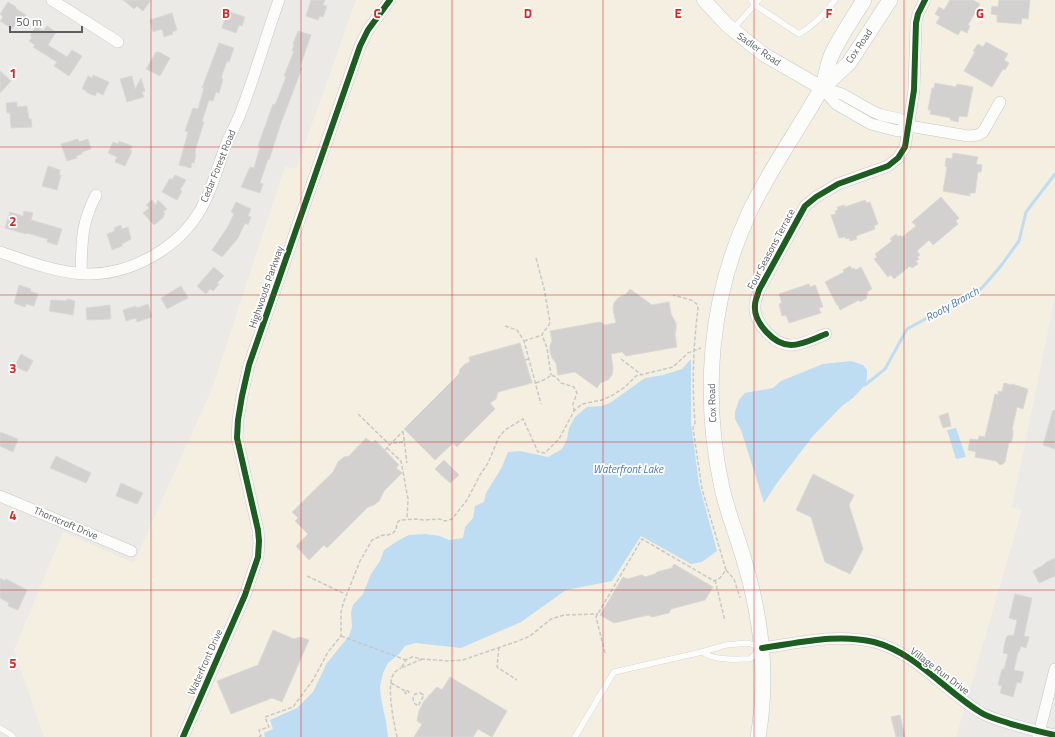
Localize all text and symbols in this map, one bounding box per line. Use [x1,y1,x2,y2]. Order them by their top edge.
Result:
text: B [222,3,230,23]
text: C [373,3,381,23]
text: D [524,3,532,23]
text: E [674,3,682,23]
text: F [826,3,833,23]
text: G [976,3,984,23]
scale bar [10,8,82,34]
text: 50 m [16,12,42,31]
street label: Cox Road [842,26,876,66]
street label: Sadler Road [734,28,784,70]
text: 1 [9,63,17,83]
street label: Cedar Forest Road [197,127,239,205]
street label: Four Seasons Terrace [743,206,799,292]
text: 2 [9,211,17,231]
street label: Highwoods Parkway [245,244,287,330]
water label: Rooty Branch [923,283,982,325]
text: 3 [9,358,17,378]
street label: Cox Road [704,383,720,423]
water label: Waterfront Lake [593,461,664,477]
street label: Thorncroft Drive [31,503,101,543]
text: 4 [9,505,17,525]
street label: Waterfront Drive [184,627,226,697]
street label: Village Run Drive [907,644,973,698]
text: 5 [9,653,17,673]

